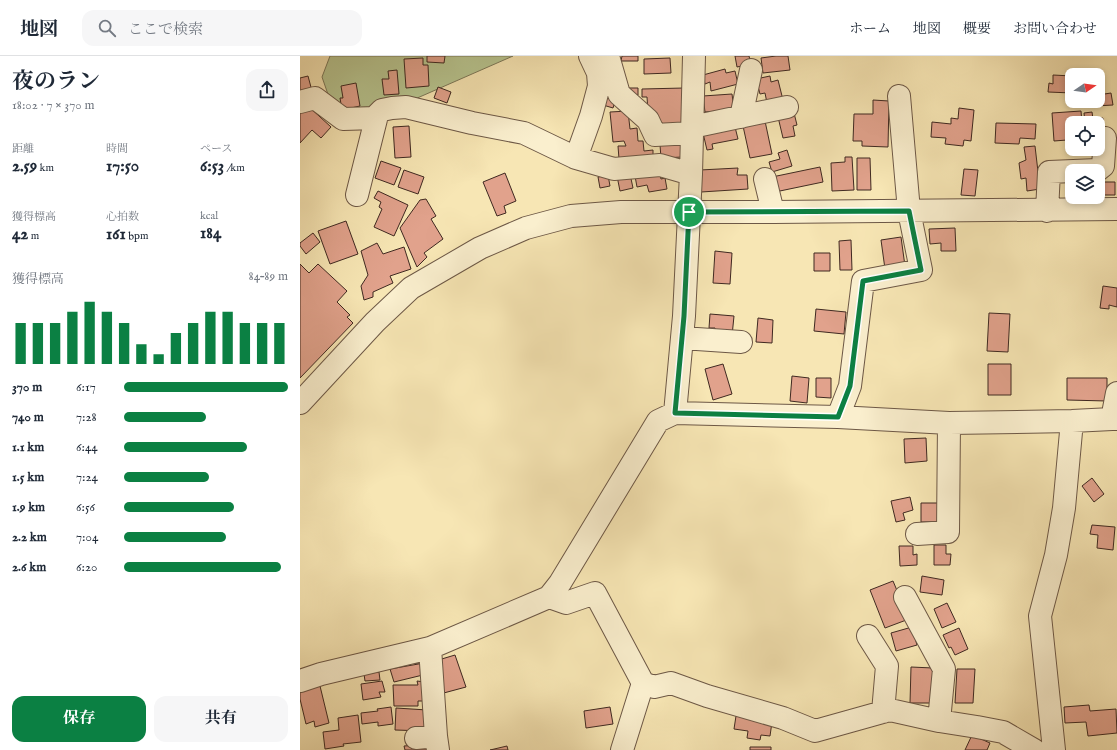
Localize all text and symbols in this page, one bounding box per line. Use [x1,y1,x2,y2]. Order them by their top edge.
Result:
search box [82,10,362,46]
icon: search [96,17,118,39]
text: 地図 [20,18,58,42]
text: ここで検索 [128,20,203,39]
text: ホーム [849,20,891,38]
text: 地図 [913,20,941,38]
text: 概要 [963,20,991,38]
text: お問い合わせ [1013,20,1097,38]
text: 夜のラン [12,68,100,96]
north arrow [1065,68,1105,108]
map controls [1065,68,1105,204]
button: share [246,69,288,111]
text: 18:02 · 7 × 370 m [12,97,95,114]
button: locate [1065,116,1105,156]
text: 距離 [12,142,34,156]
text: 時間 [106,142,128,156]
text: ペース [200,142,232,156]
text: 2.59 [12,156,37,177]
text: 17:50 [106,156,139,177]
text: 6:53 [200,156,224,177]
text: km [37,161,54,175]
text: /km [224,161,245,175]
button: layers [1065,164,1105,204]
pin [672,195,706,229]
icon: arrive [678,201,700,223]
text: kcal [200,209,218,223]
text: 獲得標高 [12,210,56,224]
text: 心拍数 [106,210,139,224]
text: 184 [200,223,221,244]
text: 42 [12,224,28,245]
text: 161 [106,224,126,245]
text: m [28,229,39,243]
text: bpm [126,229,148,243]
text: 84–89 m [249,268,288,285]
text: 獲得標高 [12,271,64,288]
text: 370 m [12,379,42,396]
text: 6:17 [76,379,96,396]
text: 740 m [12,409,44,426]
text: 7:28 [76,409,97,426]
text: 1.1 km [12,439,44,456]
text: 6:44 [76,439,98,456]
text: 1.5 km [12,469,44,486]
text: 7:24 [76,469,98,486]
text: 1.9 km [12,499,45,516]
text: 6:56 [76,499,95,516]
text: 2.2 km [12,529,47,546]
text: 7:04 [76,529,98,546]
text: 2.6 km [12,559,46,576]
text: 6:20 [76,559,97,576]
button: 保存 [12,696,146,742]
button: 共有 [154,696,288,742]

